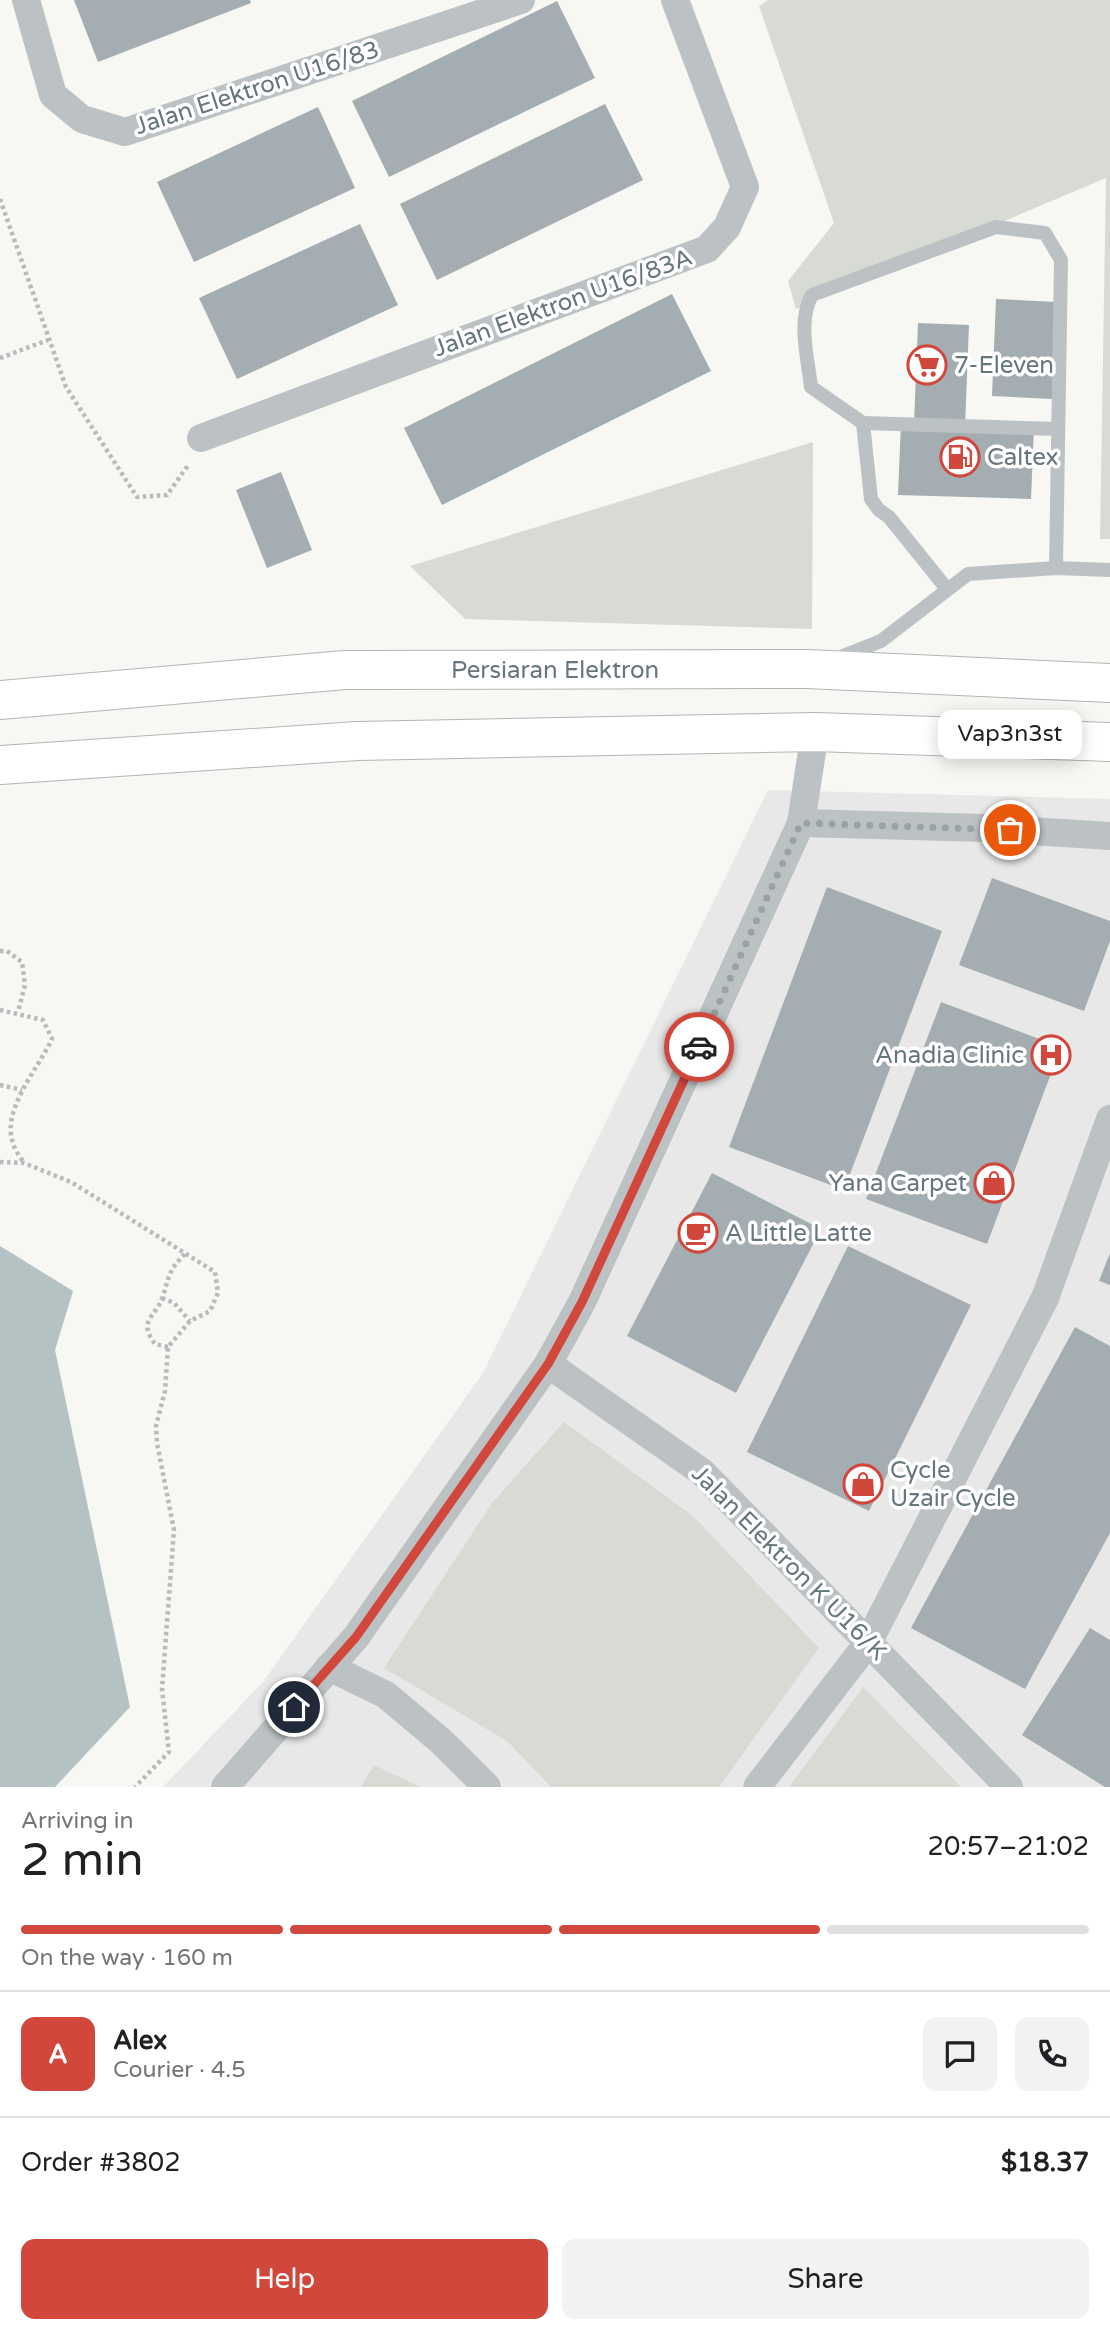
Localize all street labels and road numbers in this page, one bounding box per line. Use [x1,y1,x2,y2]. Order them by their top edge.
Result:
street label: Jalan Elektron U16/83 [131,35,383,141]
street label: Jalan Elektron U16/83A [430,243,696,363]
street label: Persiaran Elektron [451,656,659,685]
street label: Jalan Elektron K U16/K [685,1459,893,1667]

